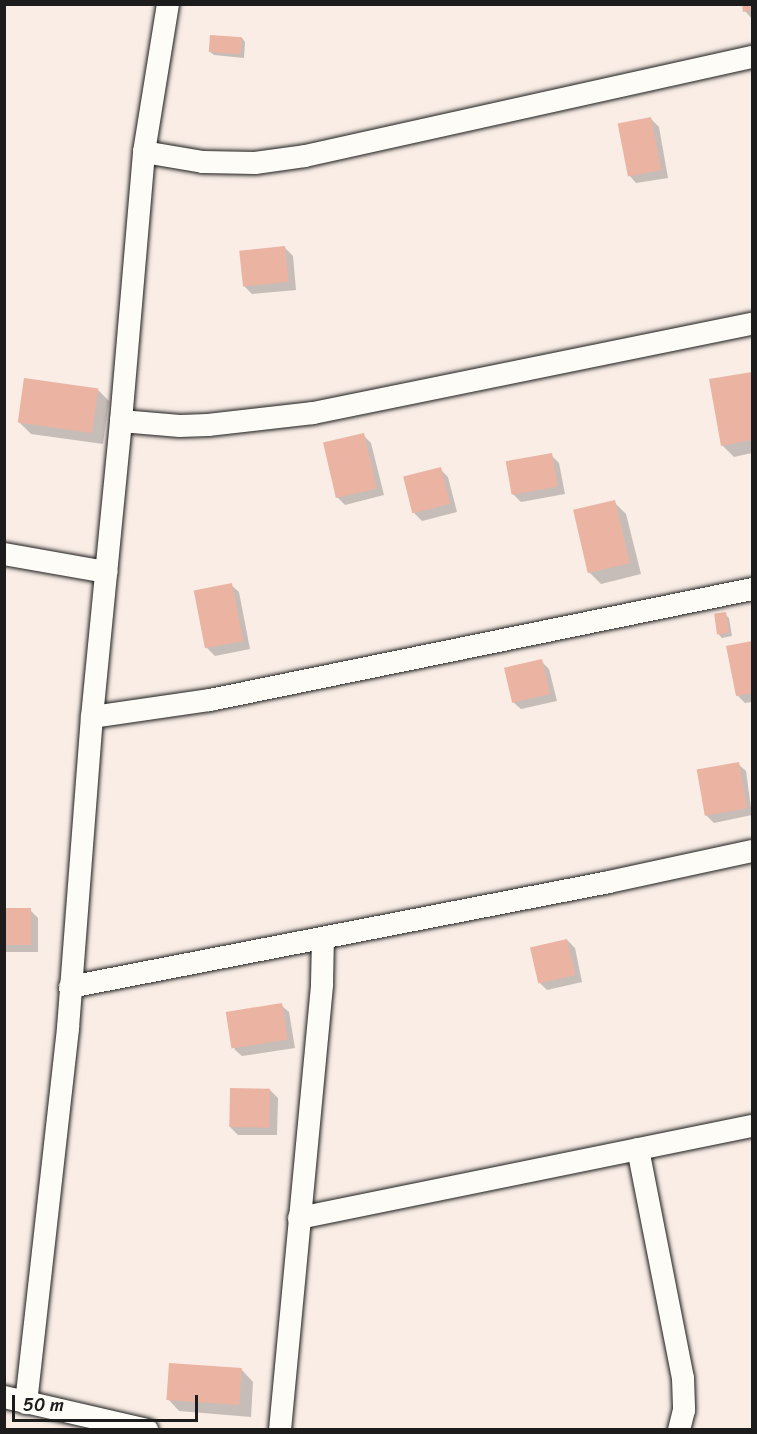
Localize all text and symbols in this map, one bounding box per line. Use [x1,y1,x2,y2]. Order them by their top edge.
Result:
scale bar [15,1383,201,1421]
text: 50 m [23,1389,64,1421]

